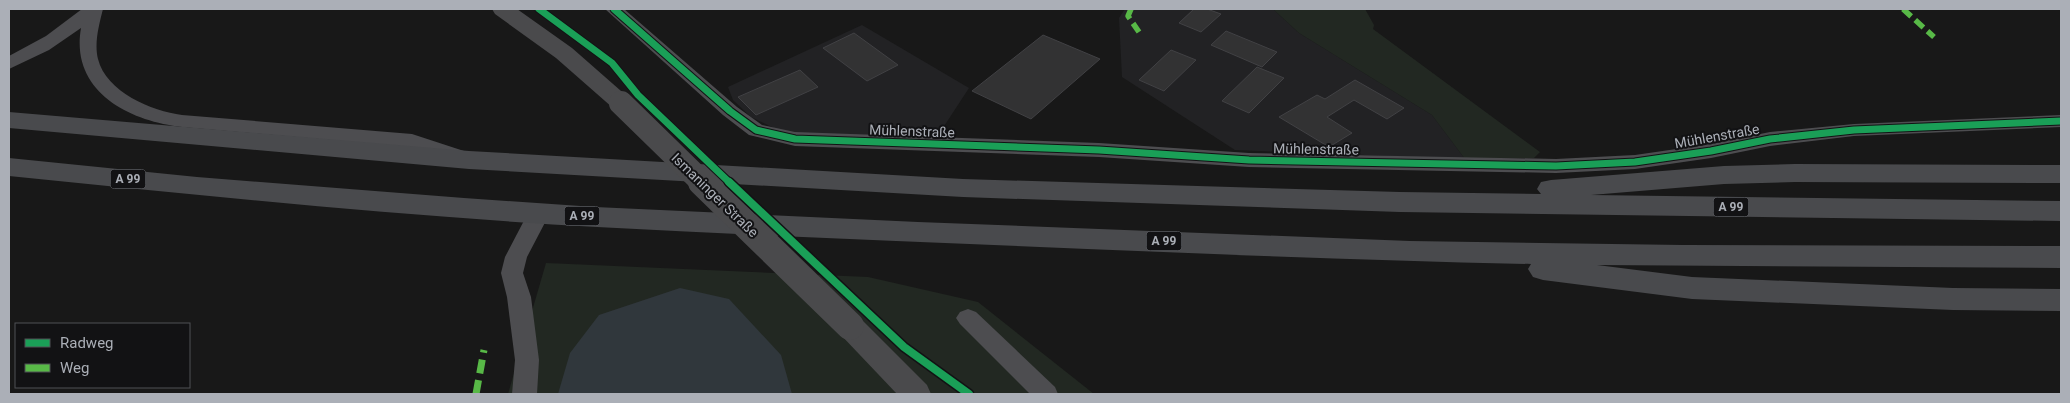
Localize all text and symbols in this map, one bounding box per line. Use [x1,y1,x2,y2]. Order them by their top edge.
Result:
street label: Mühlenstraße [1673,121,1761,151]
street label: Mühlenstraße [869,122,955,140]
street label: Mühlenstraße [1273,140,1359,158]
street label: Ismaninger Straße [668,150,762,240]
road number: A 99 [110,170,146,188]
road number: A 99 [1714,198,1748,216]
road number: A 99 [564,207,600,226]
road number: A 99 [1146,232,1182,250]
legend [15,323,190,388]
text: Radweg [60,334,114,352]
text: Weg [60,359,89,377]

